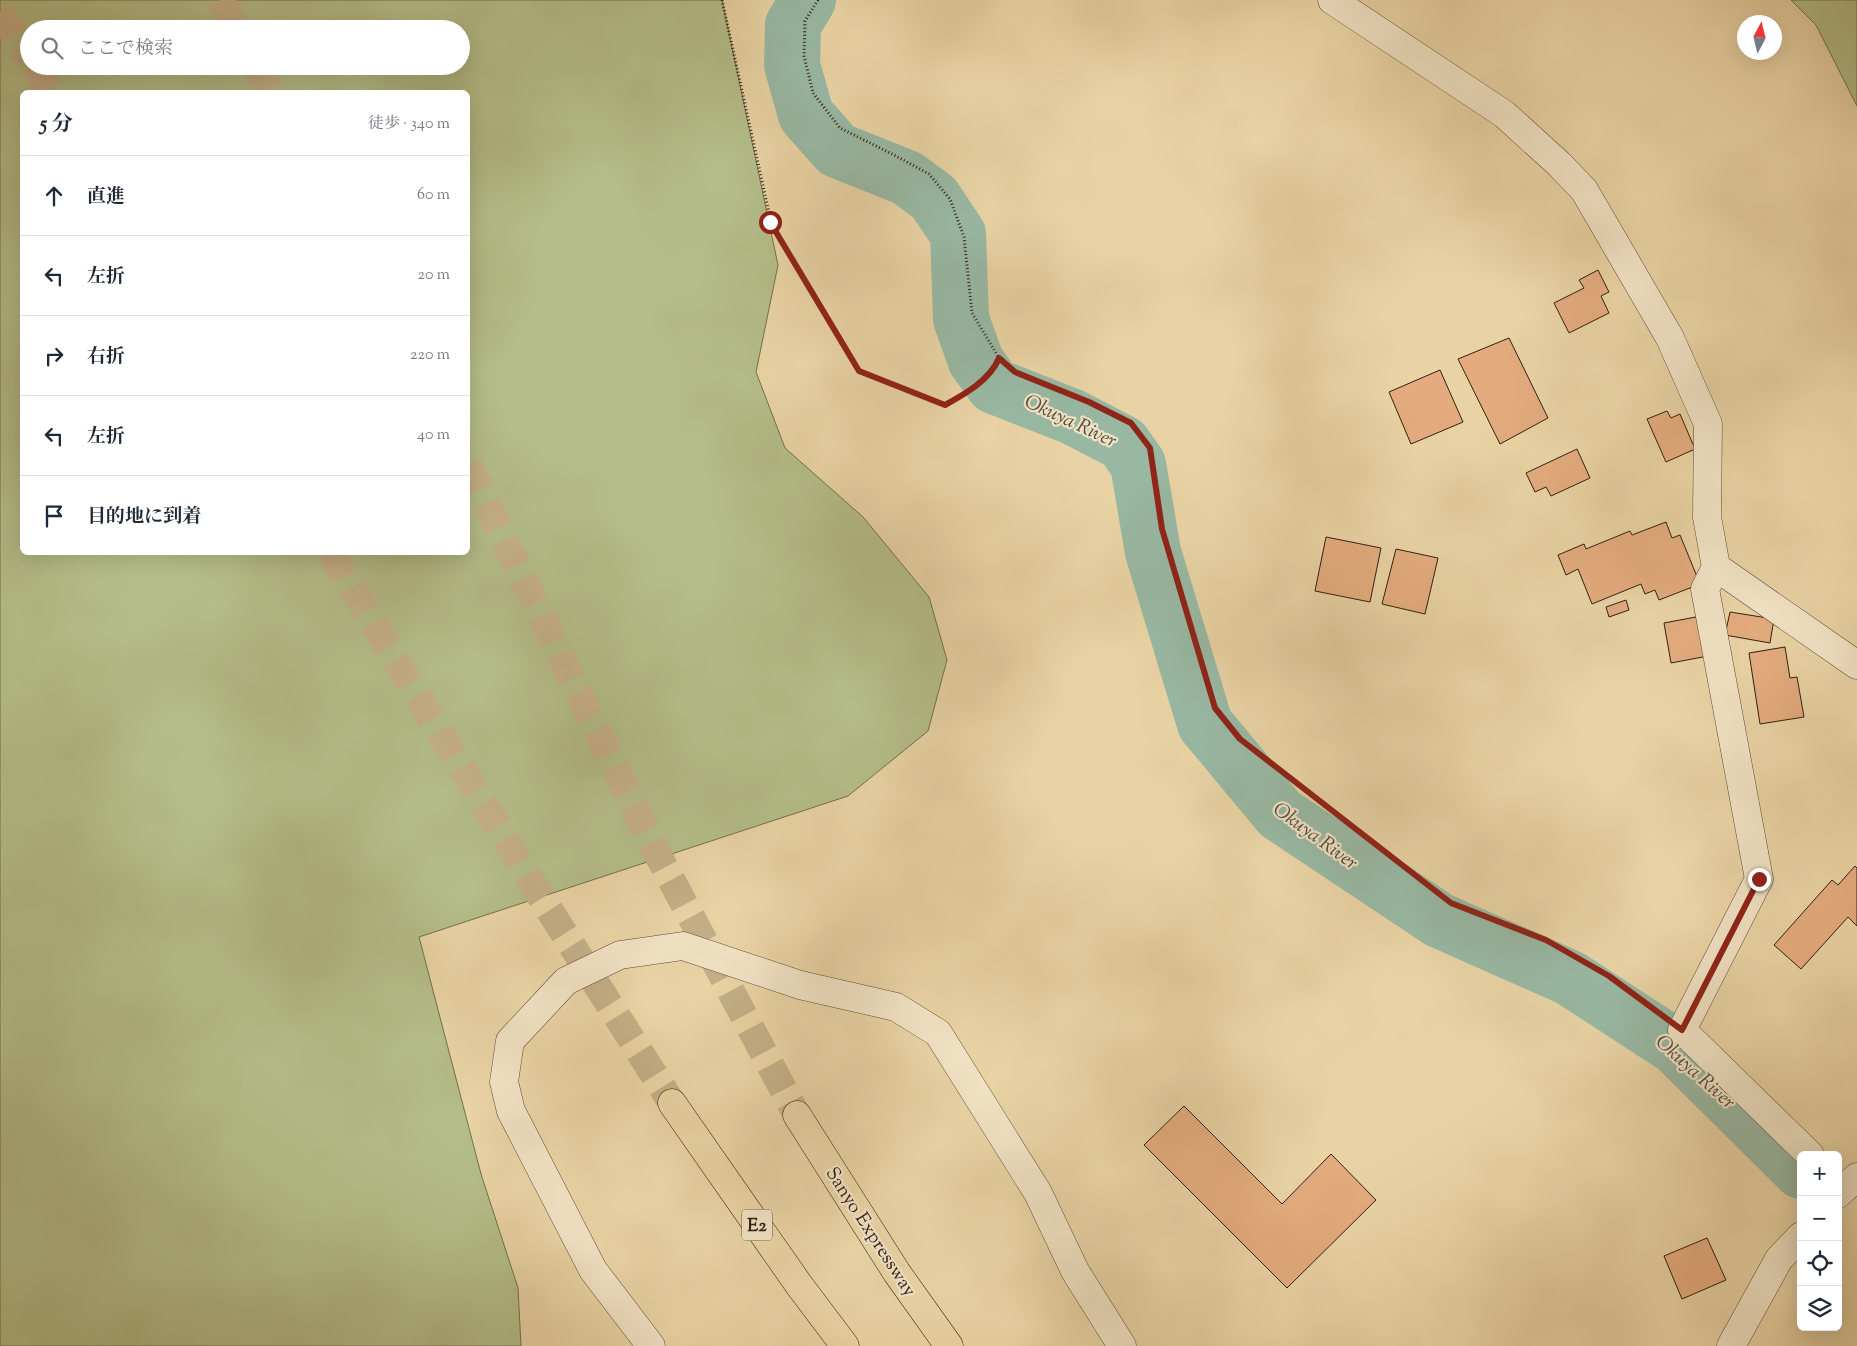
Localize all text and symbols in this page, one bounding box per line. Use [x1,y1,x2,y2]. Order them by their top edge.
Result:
north arrow [1737,15,1782,60]
search box [20,20,470,75]
icon: search [38,34,66,62]
text: ここで検索 [78,36,173,63]
text: 5 分 [40,110,73,140]
text: 徒歩 · 340 m [368,113,450,136]
icon: ahead [40,182,68,210]
text: 直進 [87,184,125,211]
text: 60 m [417,184,450,207]
route start [759,211,782,234]
icon: left [40,262,68,290]
text: 左折 [87,264,125,291]
text: 20 m [417,264,450,287]
icon: right [40,342,68,370]
text: 右折 [87,344,125,371]
text: 220 m [410,344,450,367]
water label: Okuya River [1019,388,1121,456]
icon: left [40,422,68,450]
text: 左折 [87,424,125,451]
text: 40 m [417,424,450,447]
icon: arrive [40,502,68,530]
text: 目的地に到着 [87,504,201,531]
water label: Okuya River [1266,796,1363,878]
route end [1748,868,1771,891]
water label: Okuya River [1648,1029,1741,1117]
map controls [1797,1151,1842,1331]
button: + [1797,1151,1842,1196]
street label: Sanyo Expressway [818,1162,922,1303]
button: − [1797,1196,1842,1241]
road number: E2 [742,1210,772,1240]
button: locate [1797,1241,1842,1286]
button: layers [1797,1286,1842,1331]

